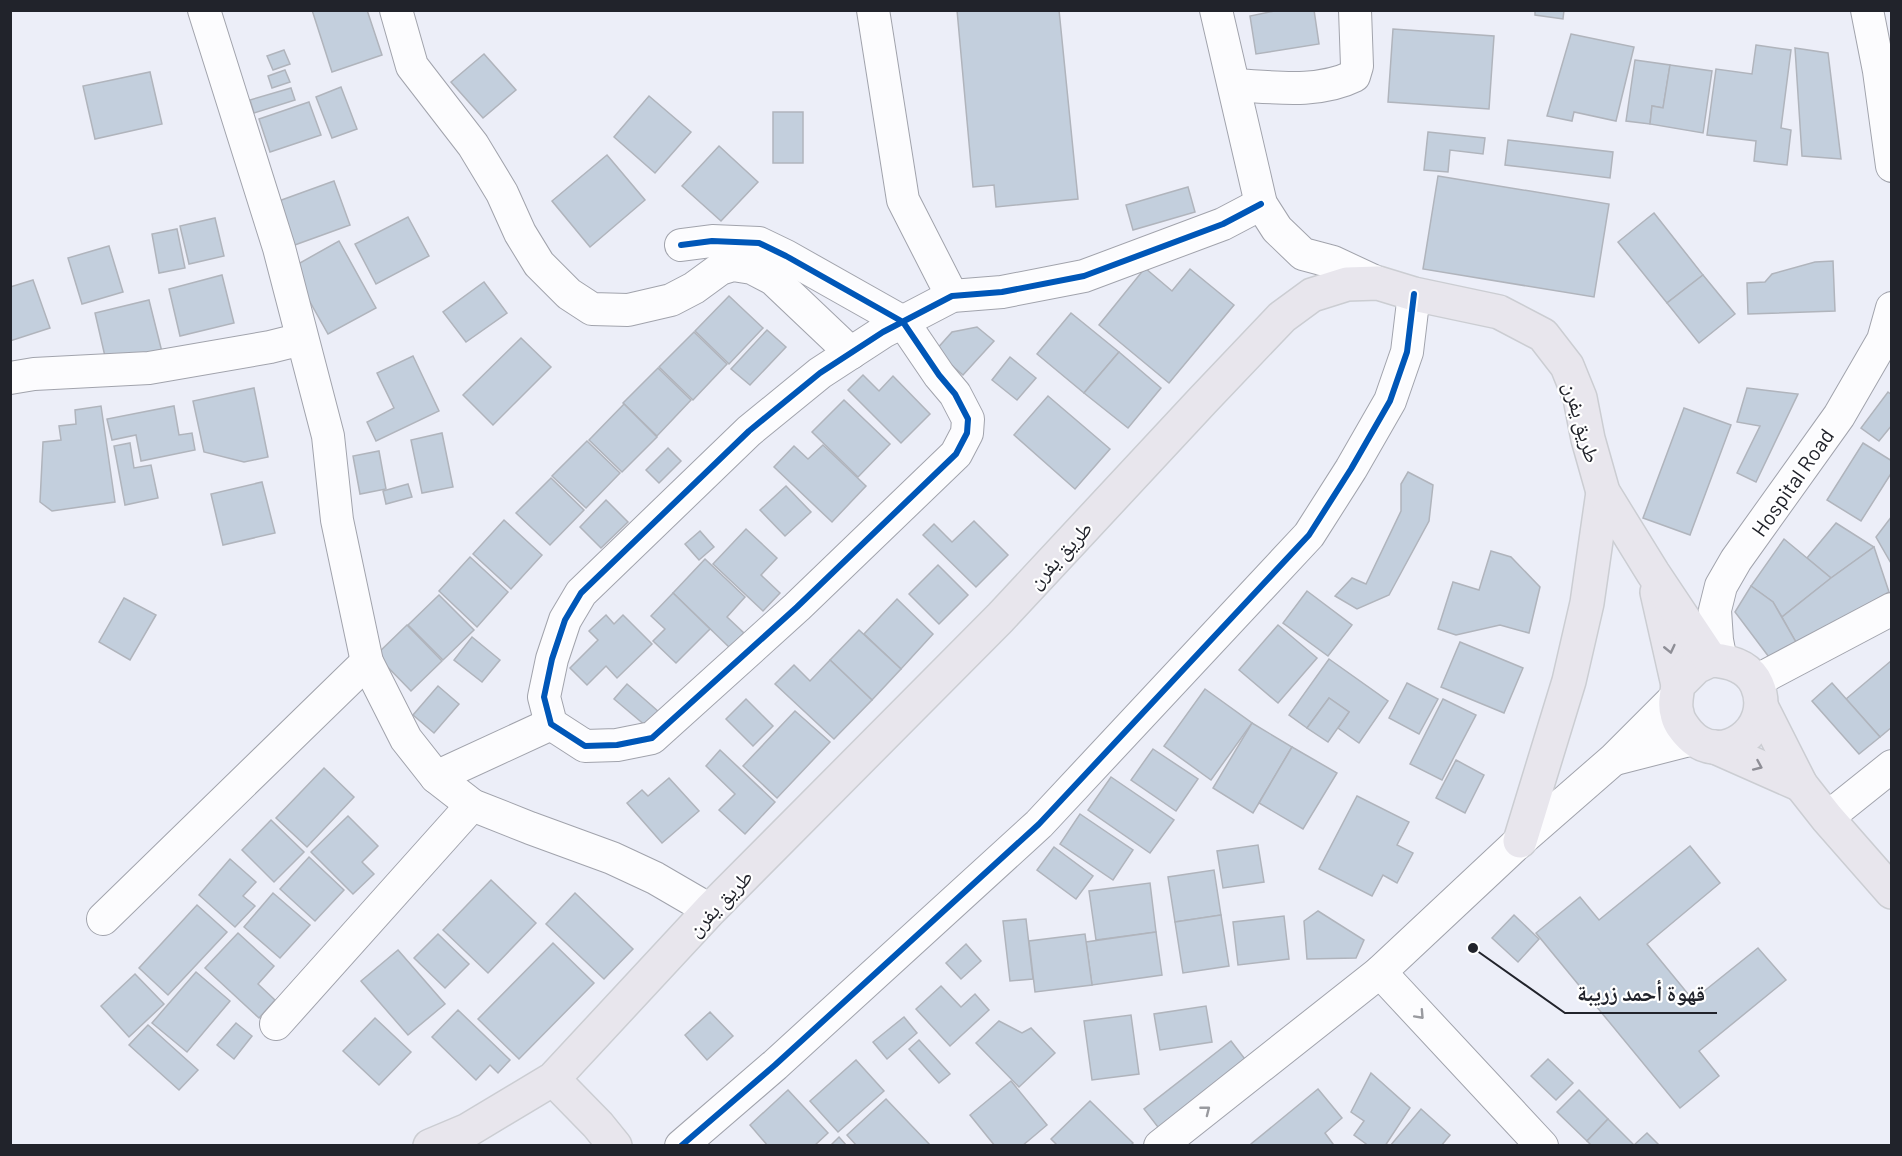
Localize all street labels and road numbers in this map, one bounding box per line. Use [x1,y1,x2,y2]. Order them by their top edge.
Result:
street label: طريق يفرن [1558,378,1607,466]
street label: Hospital Road [1746,423,1838,541]
street label: طريق يفرن [1021,515,1098,594]
street label: طريق يفرن [681,863,758,942]

